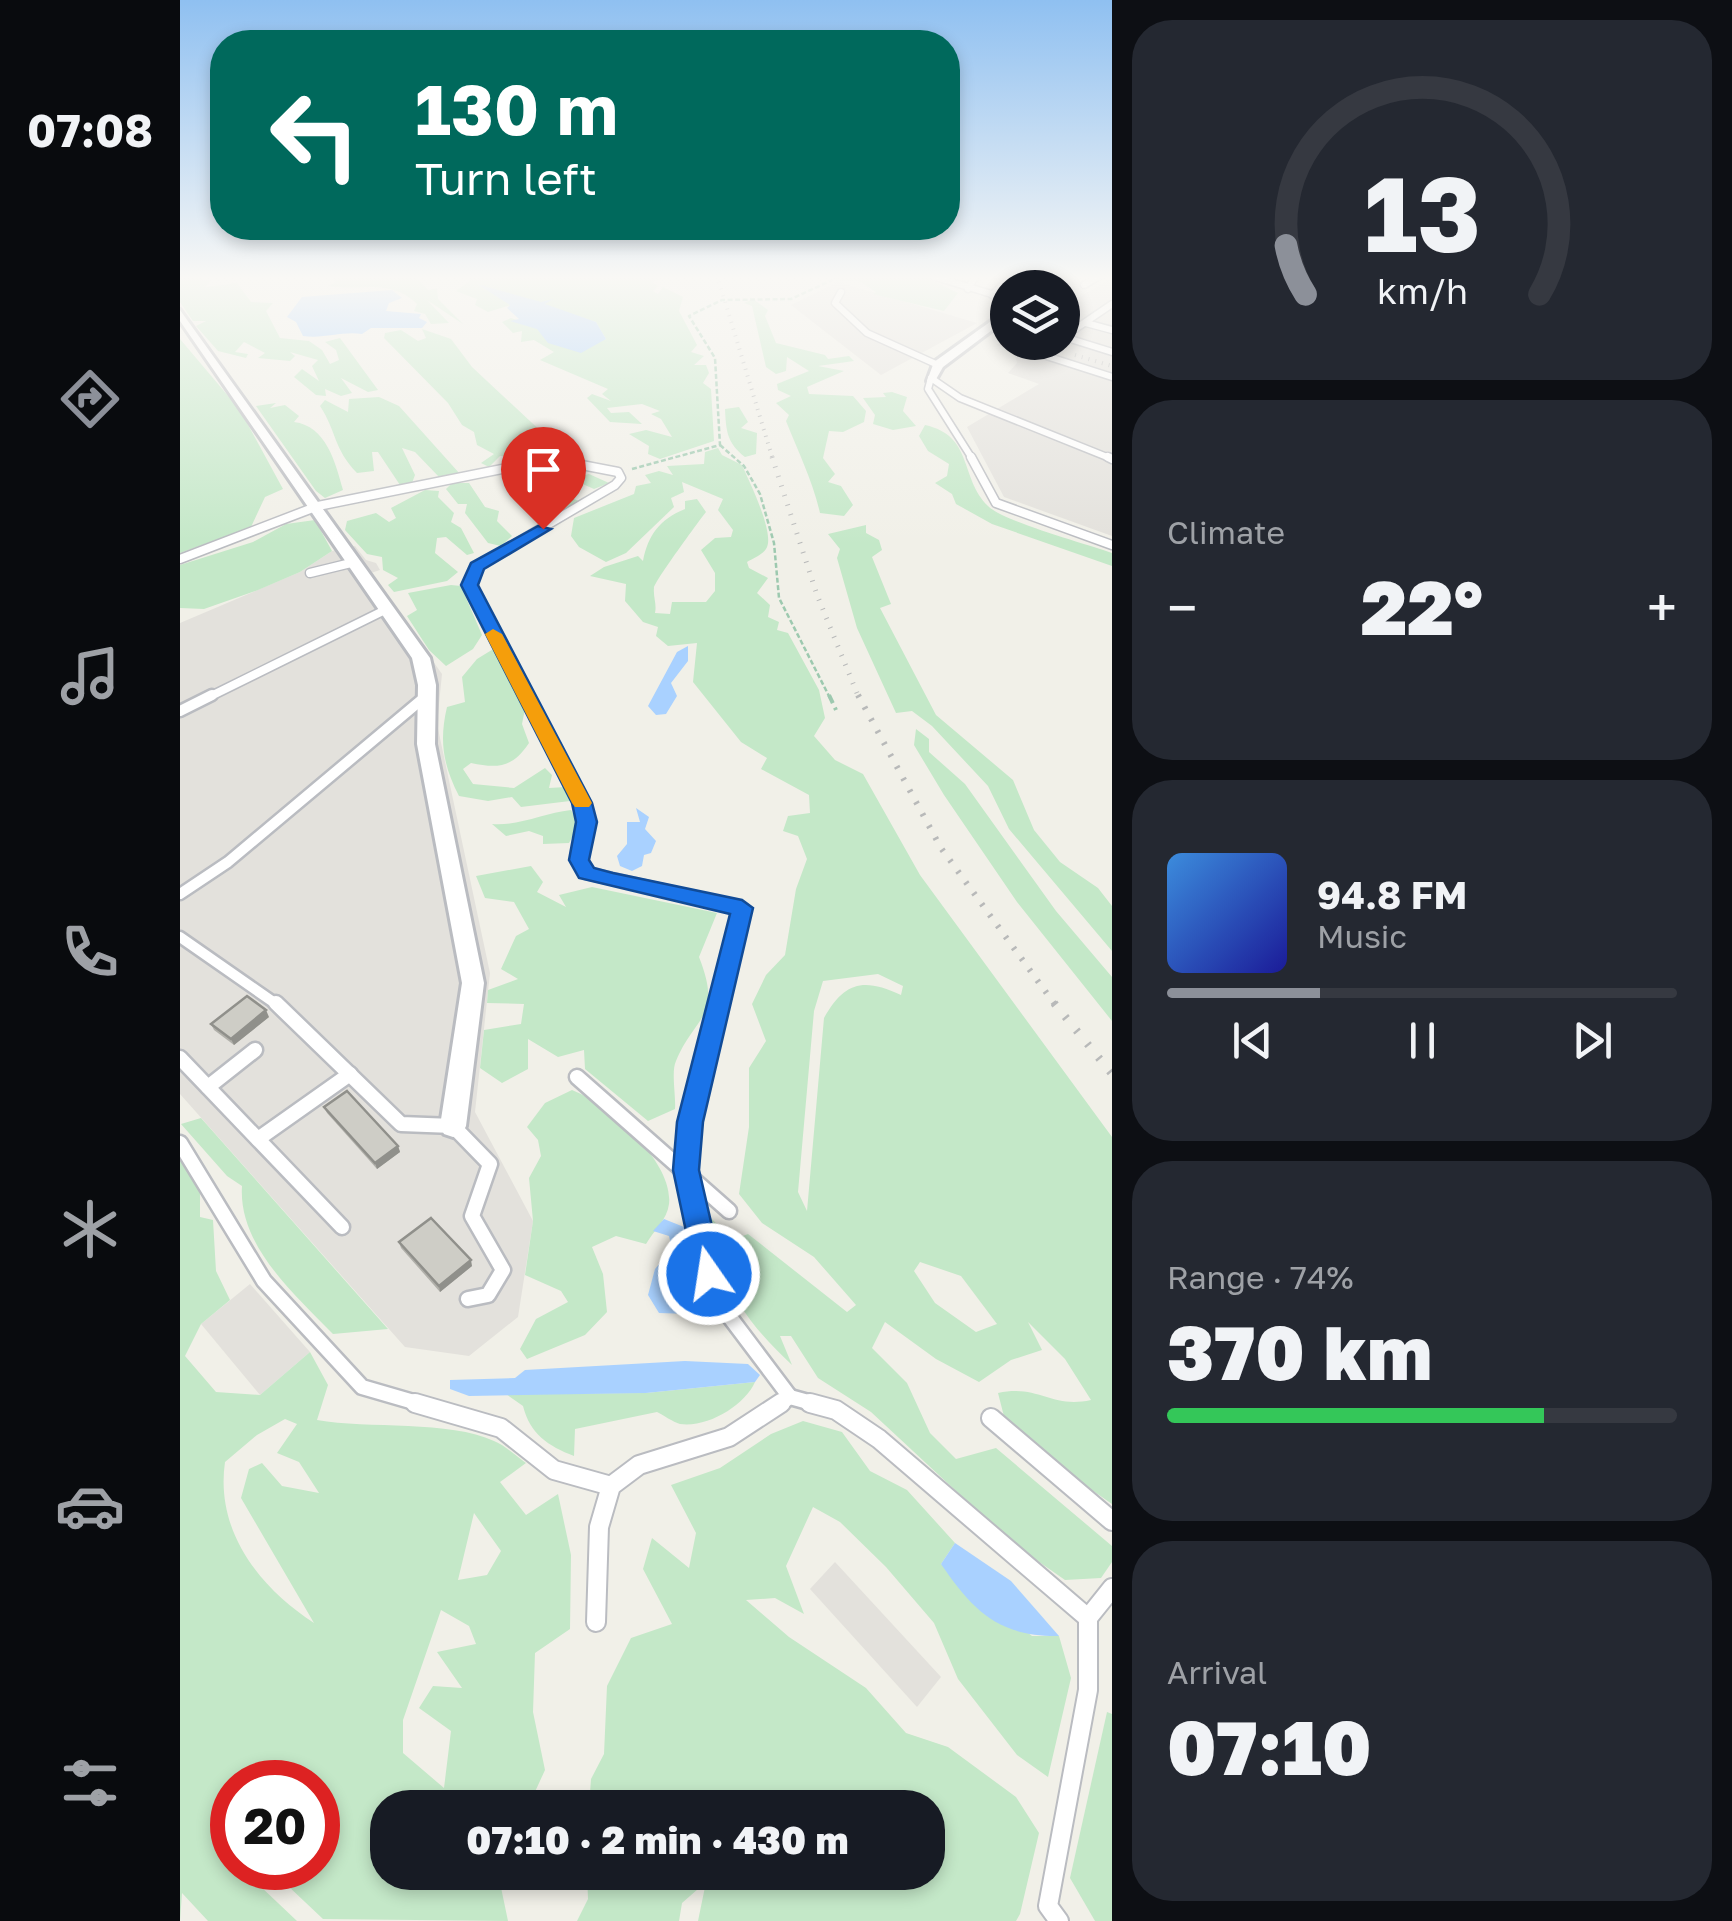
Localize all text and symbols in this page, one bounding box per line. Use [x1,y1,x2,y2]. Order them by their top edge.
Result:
text: 130 m [415,66,618,150]
icon: left [250,70,380,200]
text: 07:08 [27,103,153,157]
text: 13 [1363,150,1481,275]
text: Turn left [415,151,597,205]
text: km/h [1377,269,1467,312]
map controls [990,270,1080,360]
button: layers [990,270,1080,360]
icon: directions [55,364,125,434]
pin [501,427,586,530]
icon: arrive [516,442,571,497]
text: Climate [1167,513,1285,551]
text: 22° [1361,561,1483,652]
text: − [1167,574,1197,640]
text: + [1647,574,1677,640]
icon: music [55,641,125,711]
text: 94.8 FM [1317,872,1467,917]
icon: phone [55,917,125,987]
text: Music [1317,917,1407,955]
icon: previous [1225,1013,1280,1068]
icon: pause [1395,1013,1450,1068]
icon: next [1565,1013,1620,1068]
icon: climate [55,1194,125,1264]
position arrow [657,1222,761,1326]
text: Range · 74% [1167,1258,1353,1296]
text: 370 km [1167,1306,1432,1397]
icon: car [55,1471,125,1541]
text: Arrival [1167,1653,1267,1691]
text: 07:10 [1167,1701,1371,1792]
icon: filters [55,1748,125,1818]
speed limit sign: 20 [210,1760,340,1890]
text: 07:10 · 2 min · 430 m [466,1817,849,1862]

